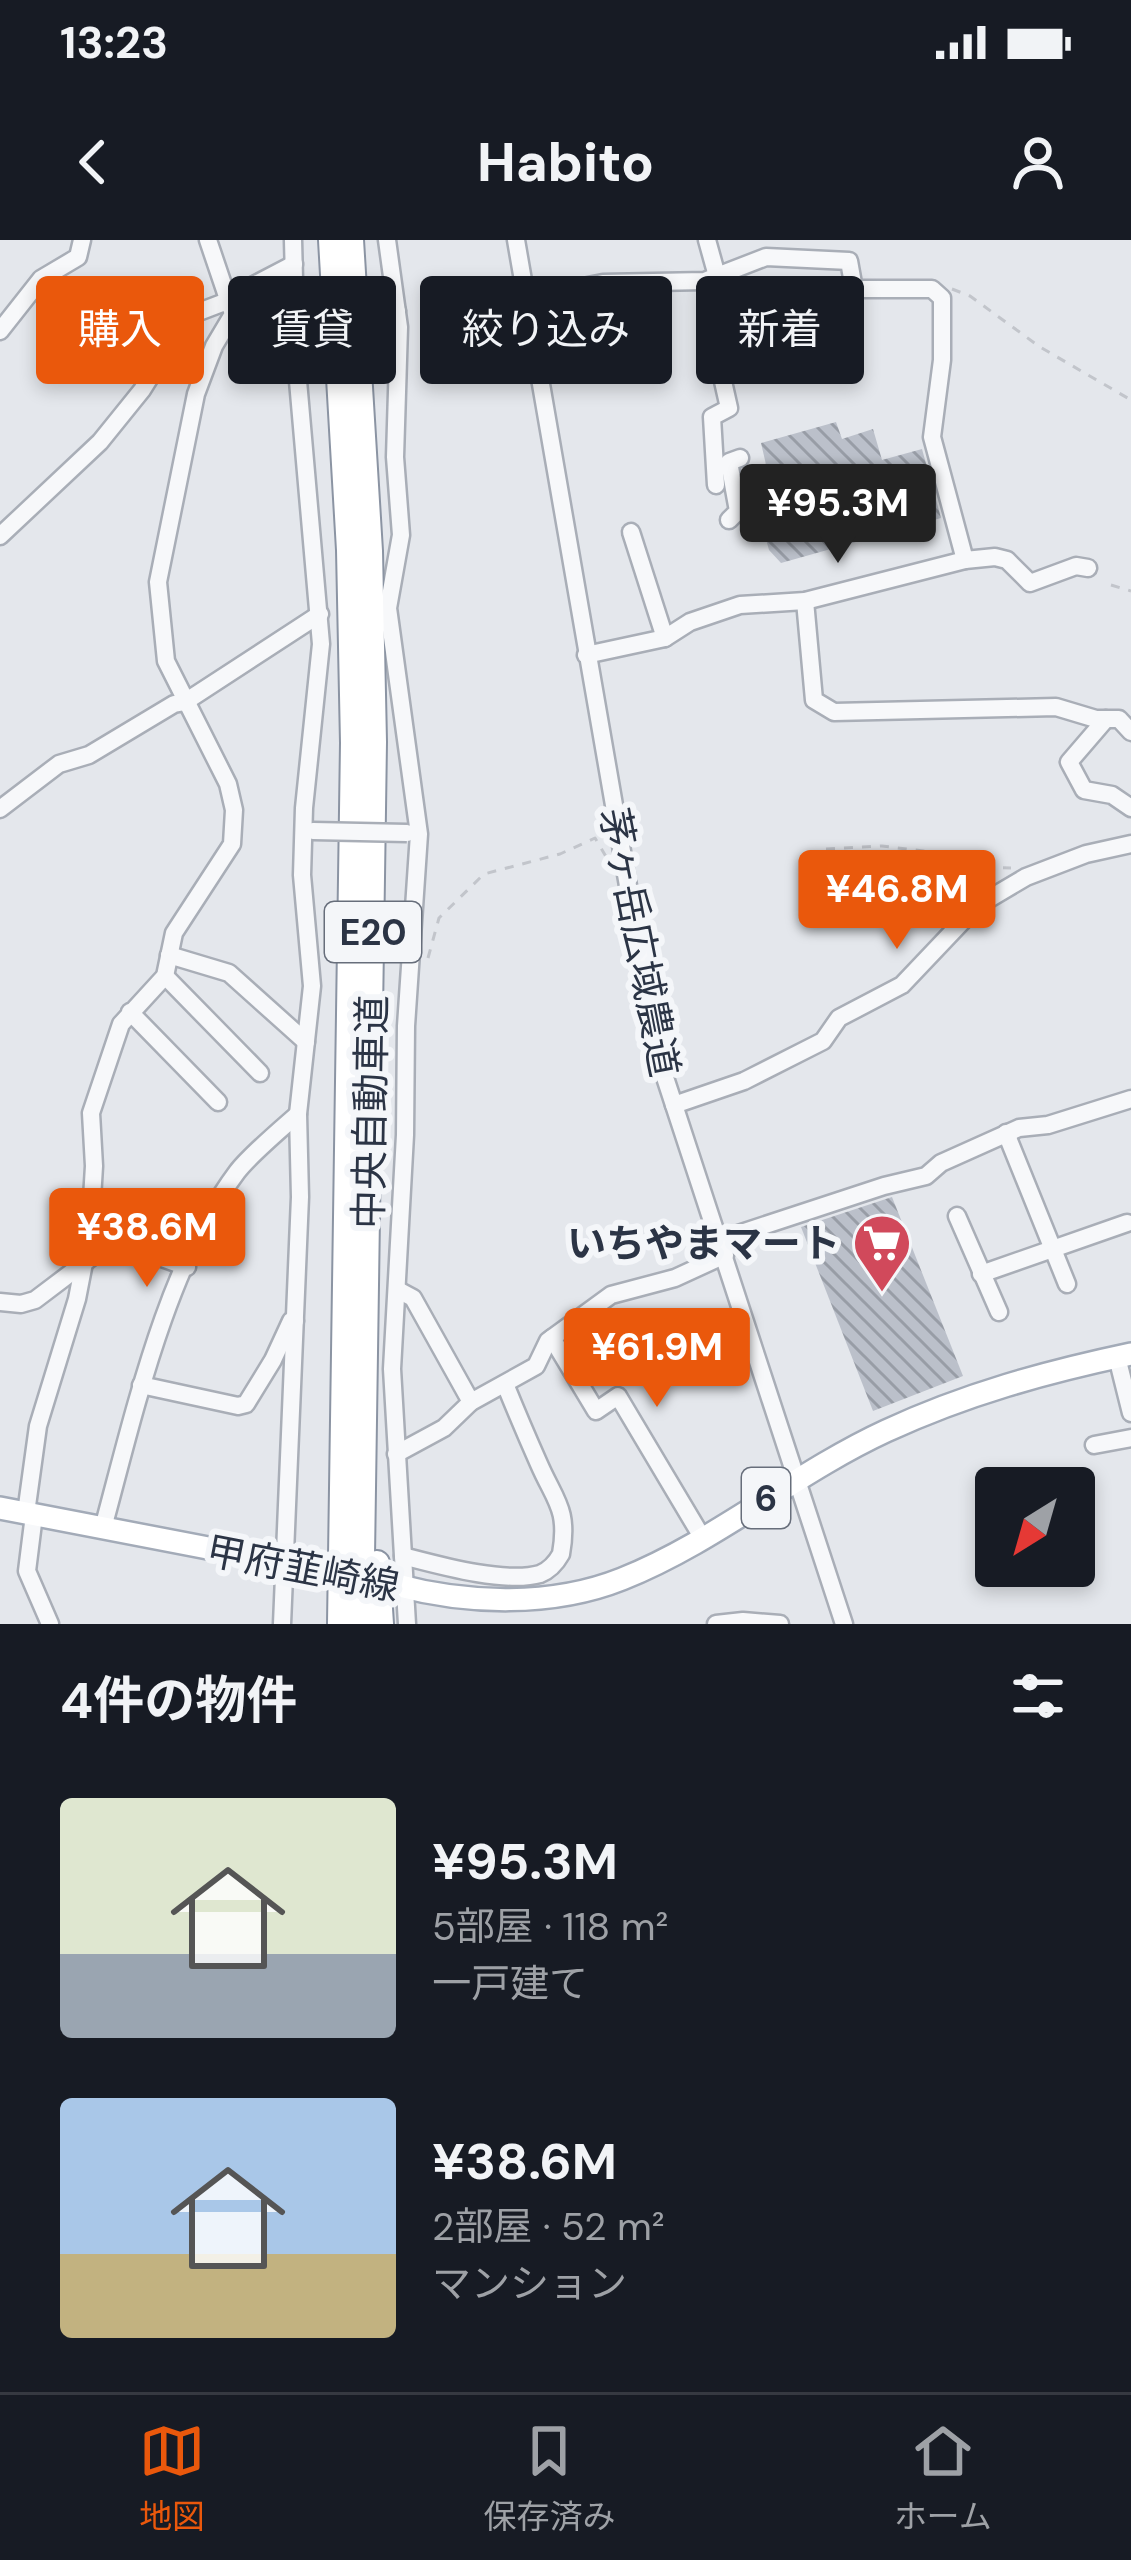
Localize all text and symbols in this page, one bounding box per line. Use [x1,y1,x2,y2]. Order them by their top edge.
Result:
text: 13:23 [60,13,168,72]
text: Habito [477,127,654,198]
icon: back [60,129,126,195]
icon: person [1005,129,1071,195]
chip: 購入 [36,276,204,384]
chip: 賃貸 [228,276,396,384]
chip: 絞り込み [420,276,672,384]
chip: 新着 [696,276,864,384]
pin: ¥95.3M [740,464,936,566]
text: ¥95.3M [767,477,909,528]
street label: 茅ヶ岳広域農道 [588,803,691,1081]
pin: ¥46.8M [799,850,995,952]
text: ¥46.8M [825,863,969,914]
road number: E20 [325,902,421,962]
street label: 中央自動車道 [343,995,398,1229]
pin: ¥38.6M [49,1188,245,1290]
text: ¥38.6M [76,1201,218,1252]
supermarket icon: いちやまマート [851,1212,913,1294]
place label: いちやまマート [567,1218,840,1269]
pin: ¥61.9M [559,1308,755,1410]
text: ¥61.9M [591,1321,723,1372]
north arrow [975,1467,1095,1587]
map controls [975,1467,1095,1587]
road number: 6 [742,1468,790,1528]
street label: 甲府韮崎線 [202,1525,403,1612]
icon: filters [1005,1663,1071,1729]
text: 4件の物件 [60,1667,297,1734]
text: ¥95.3M [432,1828,618,1895]
icon: home [156,1846,300,1990]
text: 5部屋 · 118 m² [432,1901,668,1952]
text: 一戸建て [432,1958,588,2009]
text: ¥38.6M [432,2128,617,2195]
icon: home [156,2146,300,2290]
text: 2部屋 · 52 m² [432,2201,665,2252]
text: マンション [432,2258,627,2309]
tab: 地図 [139,2418,205,2538]
tab: 保存済み [483,2418,615,2538]
tab: ホーム [894,2418,992,2538]

